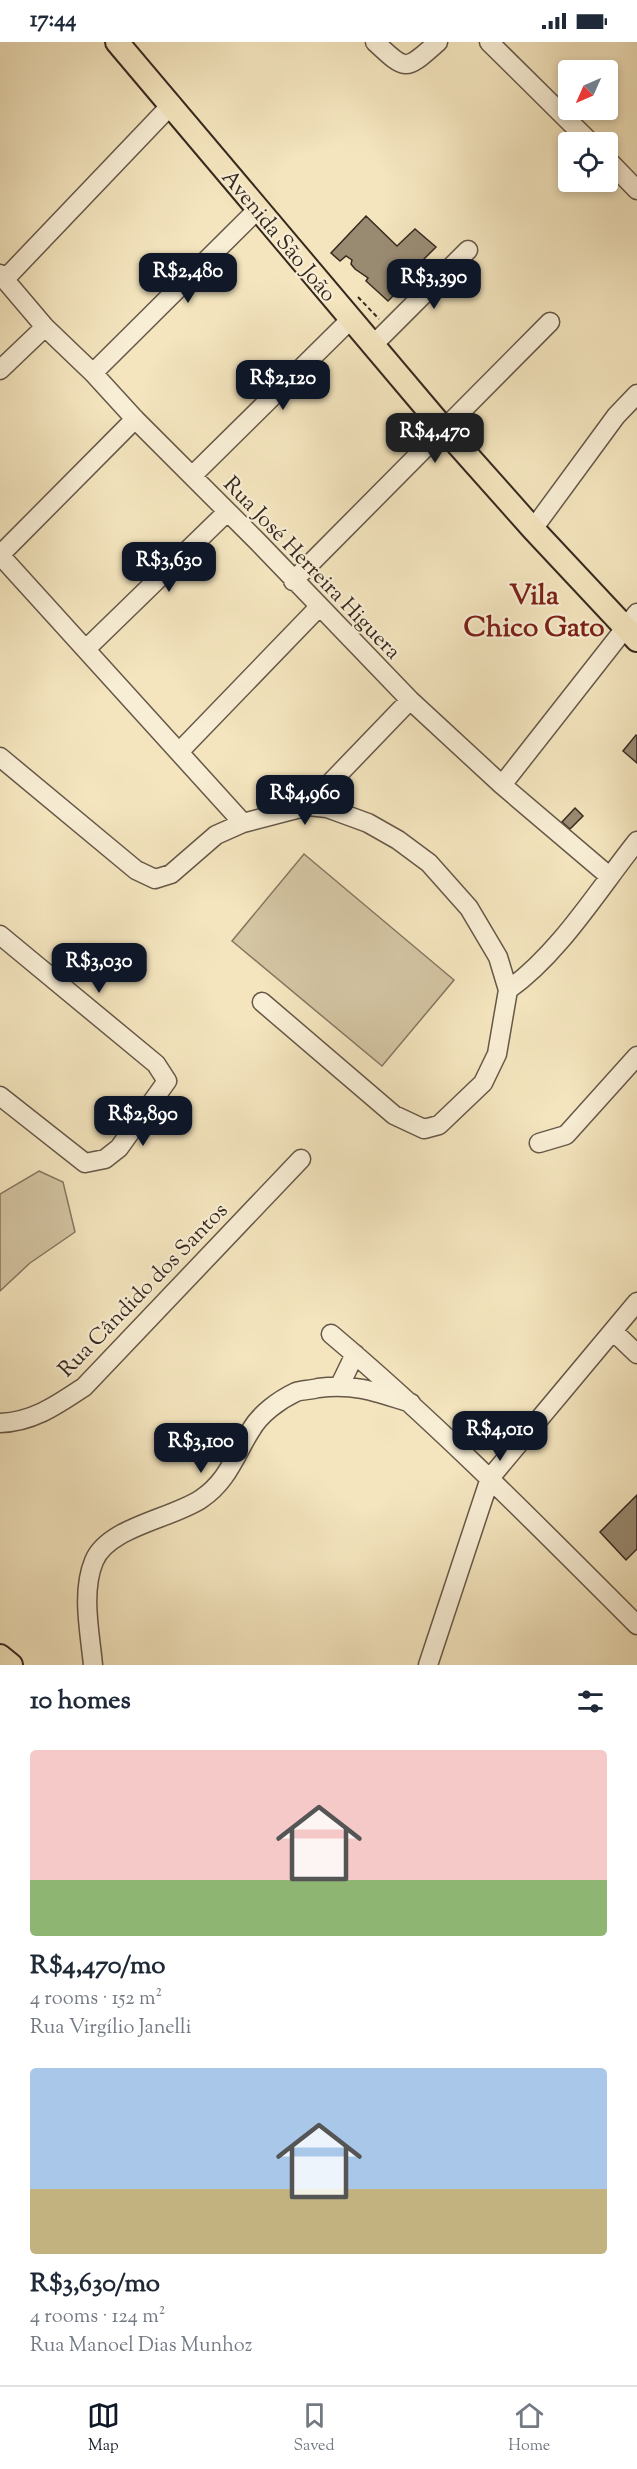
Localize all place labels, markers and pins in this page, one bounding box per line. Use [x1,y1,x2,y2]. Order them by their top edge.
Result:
pin: R$2,480 [133,253,243,304]
pin: R$3,390 [379,259,489,310]
pin: R$2,120 [228,360,338,411]
pin: R$4,470 [380,413,490,464]
pin: R$3,630 [114,542,224,593]
pin: R$4,960 [250,775,360,826]
pin: R$3,030 [44,943,154,994]
pin: R$2,890 [88,1096,198,1147]
pin: R$4,010 [445,1411,555,1462]
pin: R$3,100 [146,1423,256,1474]

